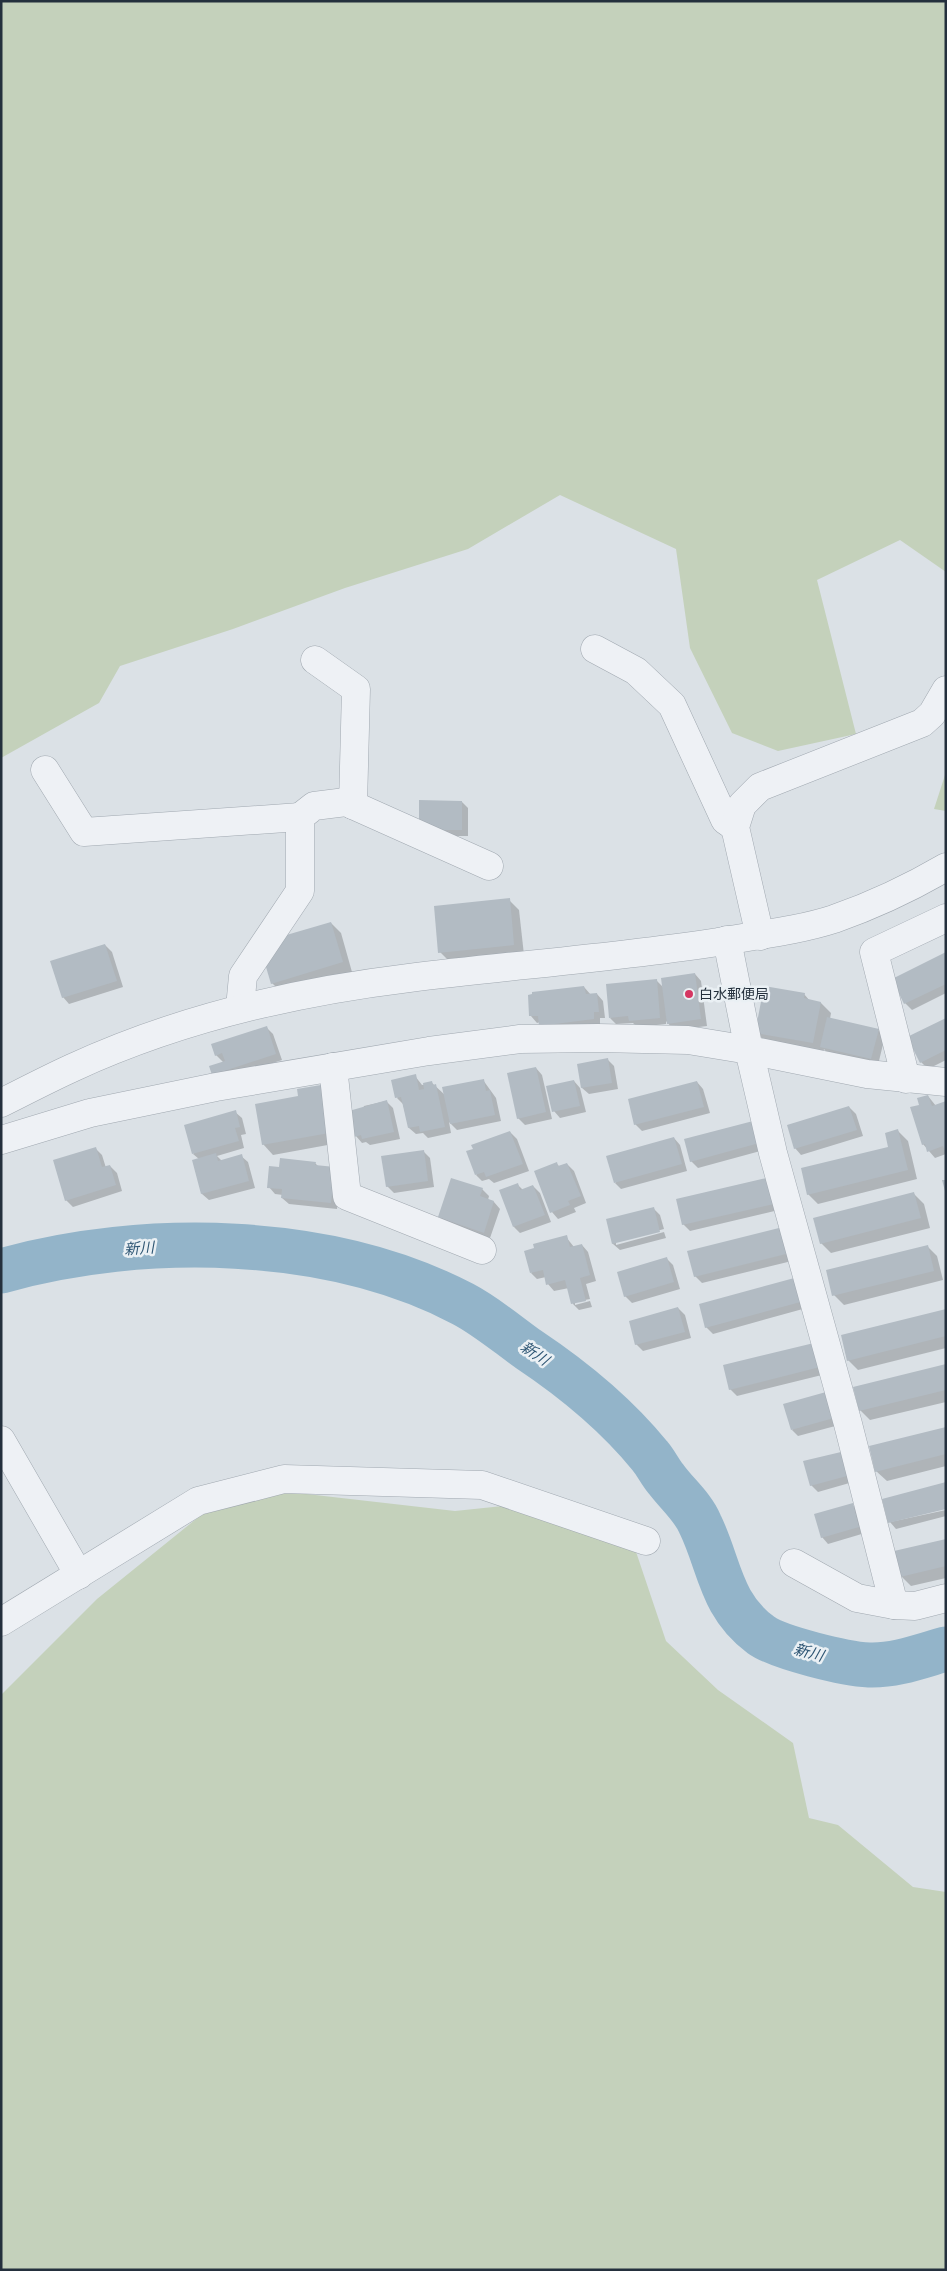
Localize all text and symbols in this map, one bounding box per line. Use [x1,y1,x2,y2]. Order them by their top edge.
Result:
place label: 白水郵便局 [699,985,769,1003]
marker: 白水郵便局 [683,988,695,1000]
water label: 新川 [123,1237,157,1259]
water label: 新川 [517,1337,554,1370]
water label: 新川 [792,1639,828,1666]

